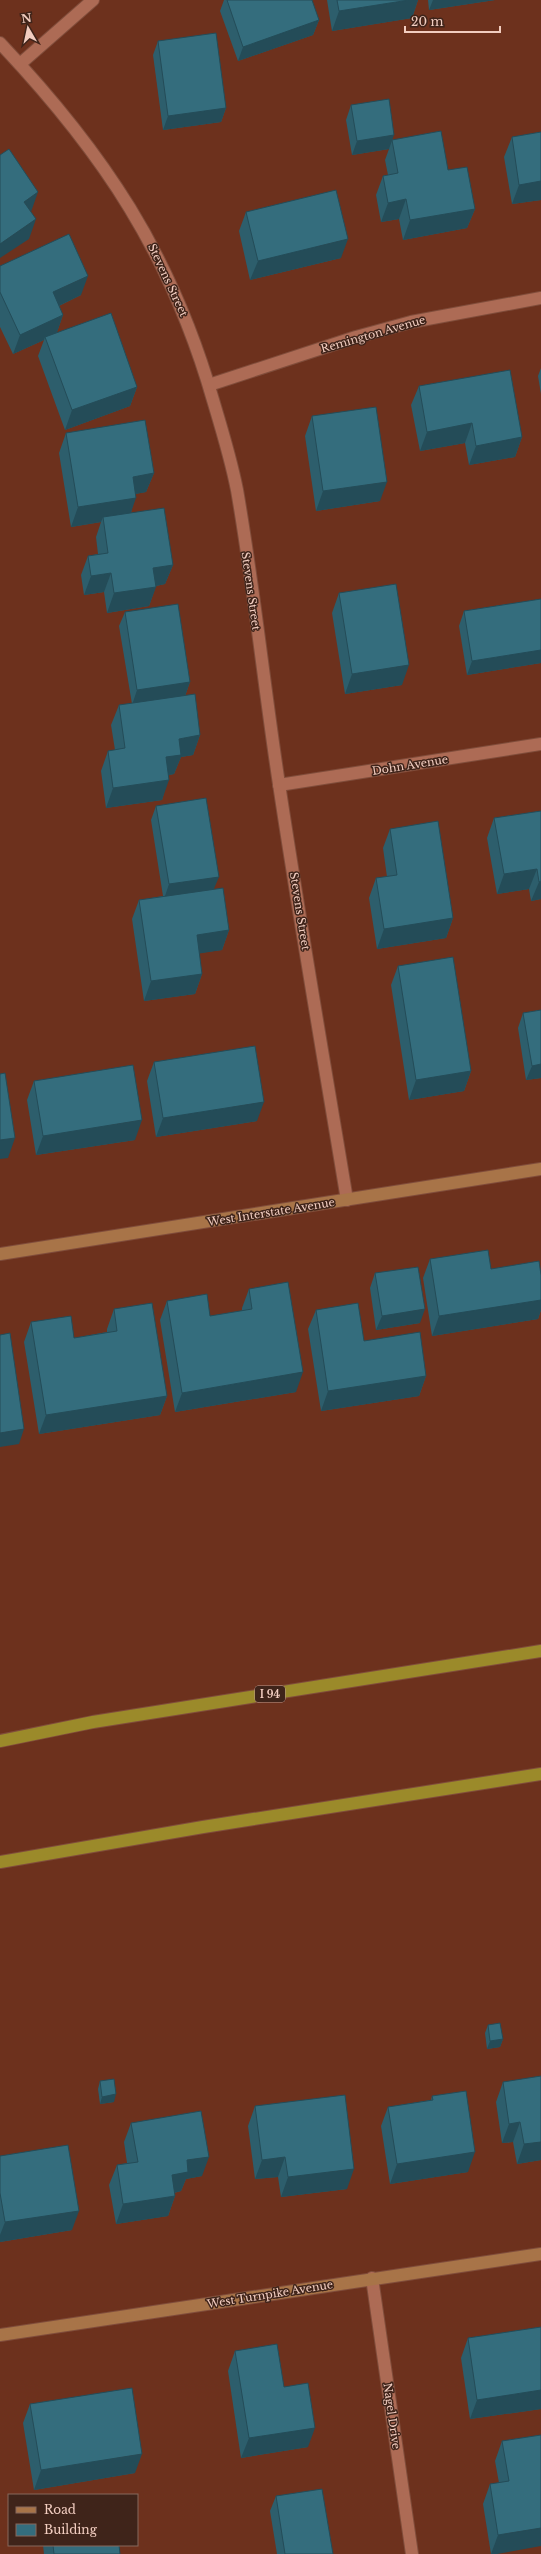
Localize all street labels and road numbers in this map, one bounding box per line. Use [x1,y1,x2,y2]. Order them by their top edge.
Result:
street label: Stevens Street [145,241,191,319]
street label: Remington Avenue [319,312,427,356]
street label: Stevens Street [239,551,264,632]
street label: Dohn Avenue [371,752,449,778]
street label: Stevens Street [287,871,313,952]
street label: West Interstate Avenue [205,1195,336,1229]
road number: I 94 [255,1686,285,1702]
street label: West Turnpike Avenue [205,2277,334,2311]
street label: Nagel Drive [380,2382,404,2450]

